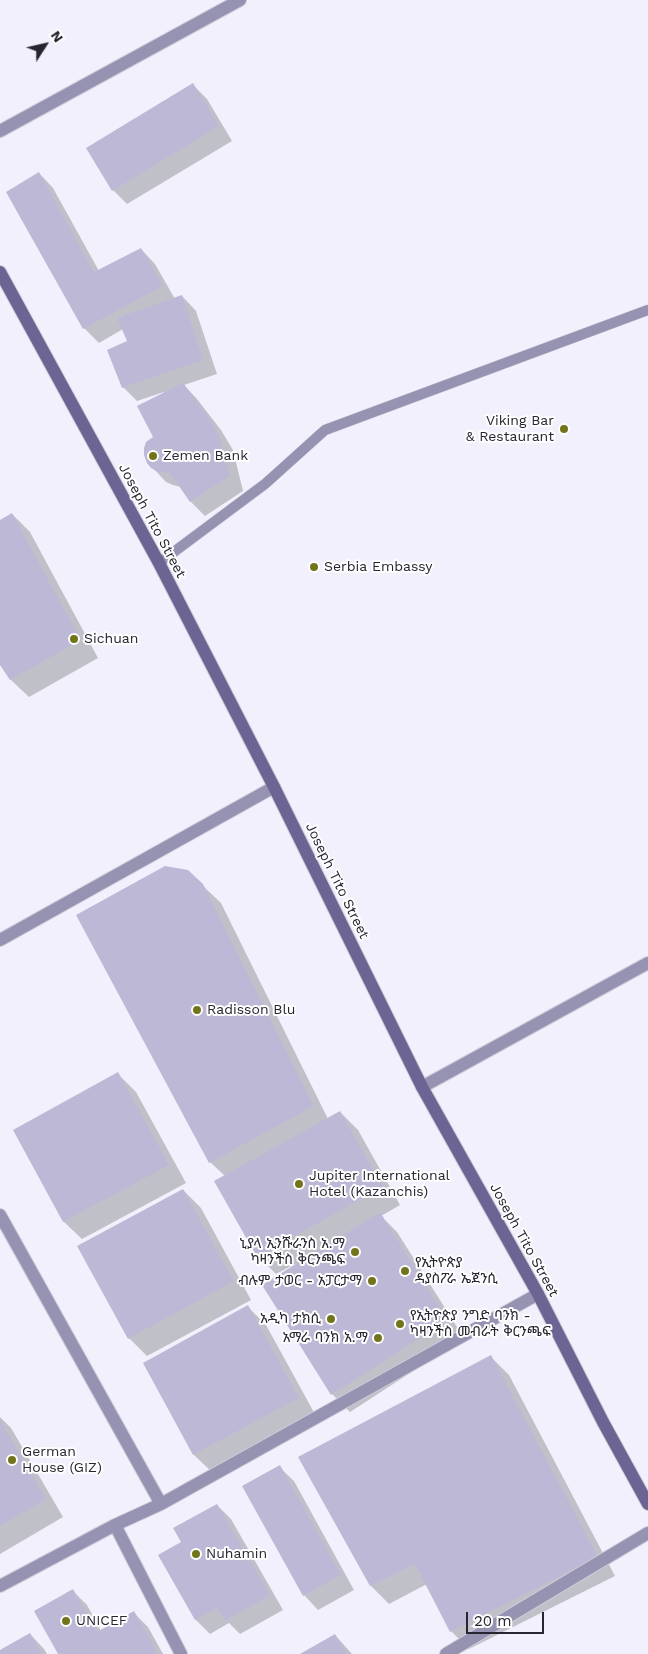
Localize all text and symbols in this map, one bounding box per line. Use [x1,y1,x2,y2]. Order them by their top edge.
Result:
north arrow [20,20,70,70]
text: N [48,28,67,45]
place label: Viking Bar & Restaurant [466,413,554,446]
marker: Viking Bar & Restaurant [558,423,570,435]
place label: Zemen Bank [163,448,248,464]
marker: Zemen Bank [147,450,159,462]
street label: Joseph Tito Street [115,461,189,581]
place label: Serbia Embassy [324,559,432,575]
marker: Serbia Embassy [308,561,320,573]
place label: Sichuan [84,631,138,647]
marker: Sichuan [68,633,80,645]
street label: Joseph Tito Street [302,820,372,942]
place label: Radisson Blu [207,1002,295,1018]
marker: Radisson Blu [191,1004,203,1016]
place label: Jupiter International Hotel (Kazanchis) [309,1168,450,1200]
marker: Jupiter International Hotel (Kazanchis) [293,1178,305,1190]
street label: Joseph Tito Street [486,1180,562,1300]
place label: ኒያላ ኢንሹራንስ አ.ማ ካዛንችስ ቅርንጫፍ [239,1236,345,1268]
marker: ኒያላ ኢንሹራንስ አ.ማ ካዛንችስ ቅርንጫፍ [349,1246,361,1258]
place label: የኢትዮጵያ ዳያስፖራ ኤጀንሲ [415,1255,498,1288]
marker: የኢትዮጵያ ዳያስፖራ ኤጀንሲ [399,1265,411,1277]
place label: ብሉም ታወር - አፓርታማ [238,1273,362,1289]
marker: ብሉም ታወር - አፓርታማ [366,1275,378,1287]
place label: የኢትዮጵያ ንግድ ባንክ - ካዛንችስ መብራት ቅርንጫፍ [410,1308,551,1340]
place label: አዲካ ታክሲ [260,1311,321,1327]
marker: አዲካ ታክሲ [325,1313,337,1325]
marker: የኢትዮጵያ ንግድ ባንክ - ካዛንችስ መብራት ቅርንጫፍ [394,1318,406,1330]
place label: አማራ ባንክ አ.ማ [283,1330,368,1346]
marker: አማራ ባንክ አ.ማ [372,1332,384,1344]
place label: German House (GIZ) [22,1444,102,1476]
marker: German House (GIZ) [6,1454,18,1466]
place label: Nuhamin [206,1546,267,1562]
marker: Nuhamin [190,1548,202,1560]
scale bar [468,1602,546,1634]
text: 20 m [474,1612,512,1630]
place label: UNICEF [76,1613,127,1629]
marker: UNICEF [60,1615,72,1627]

